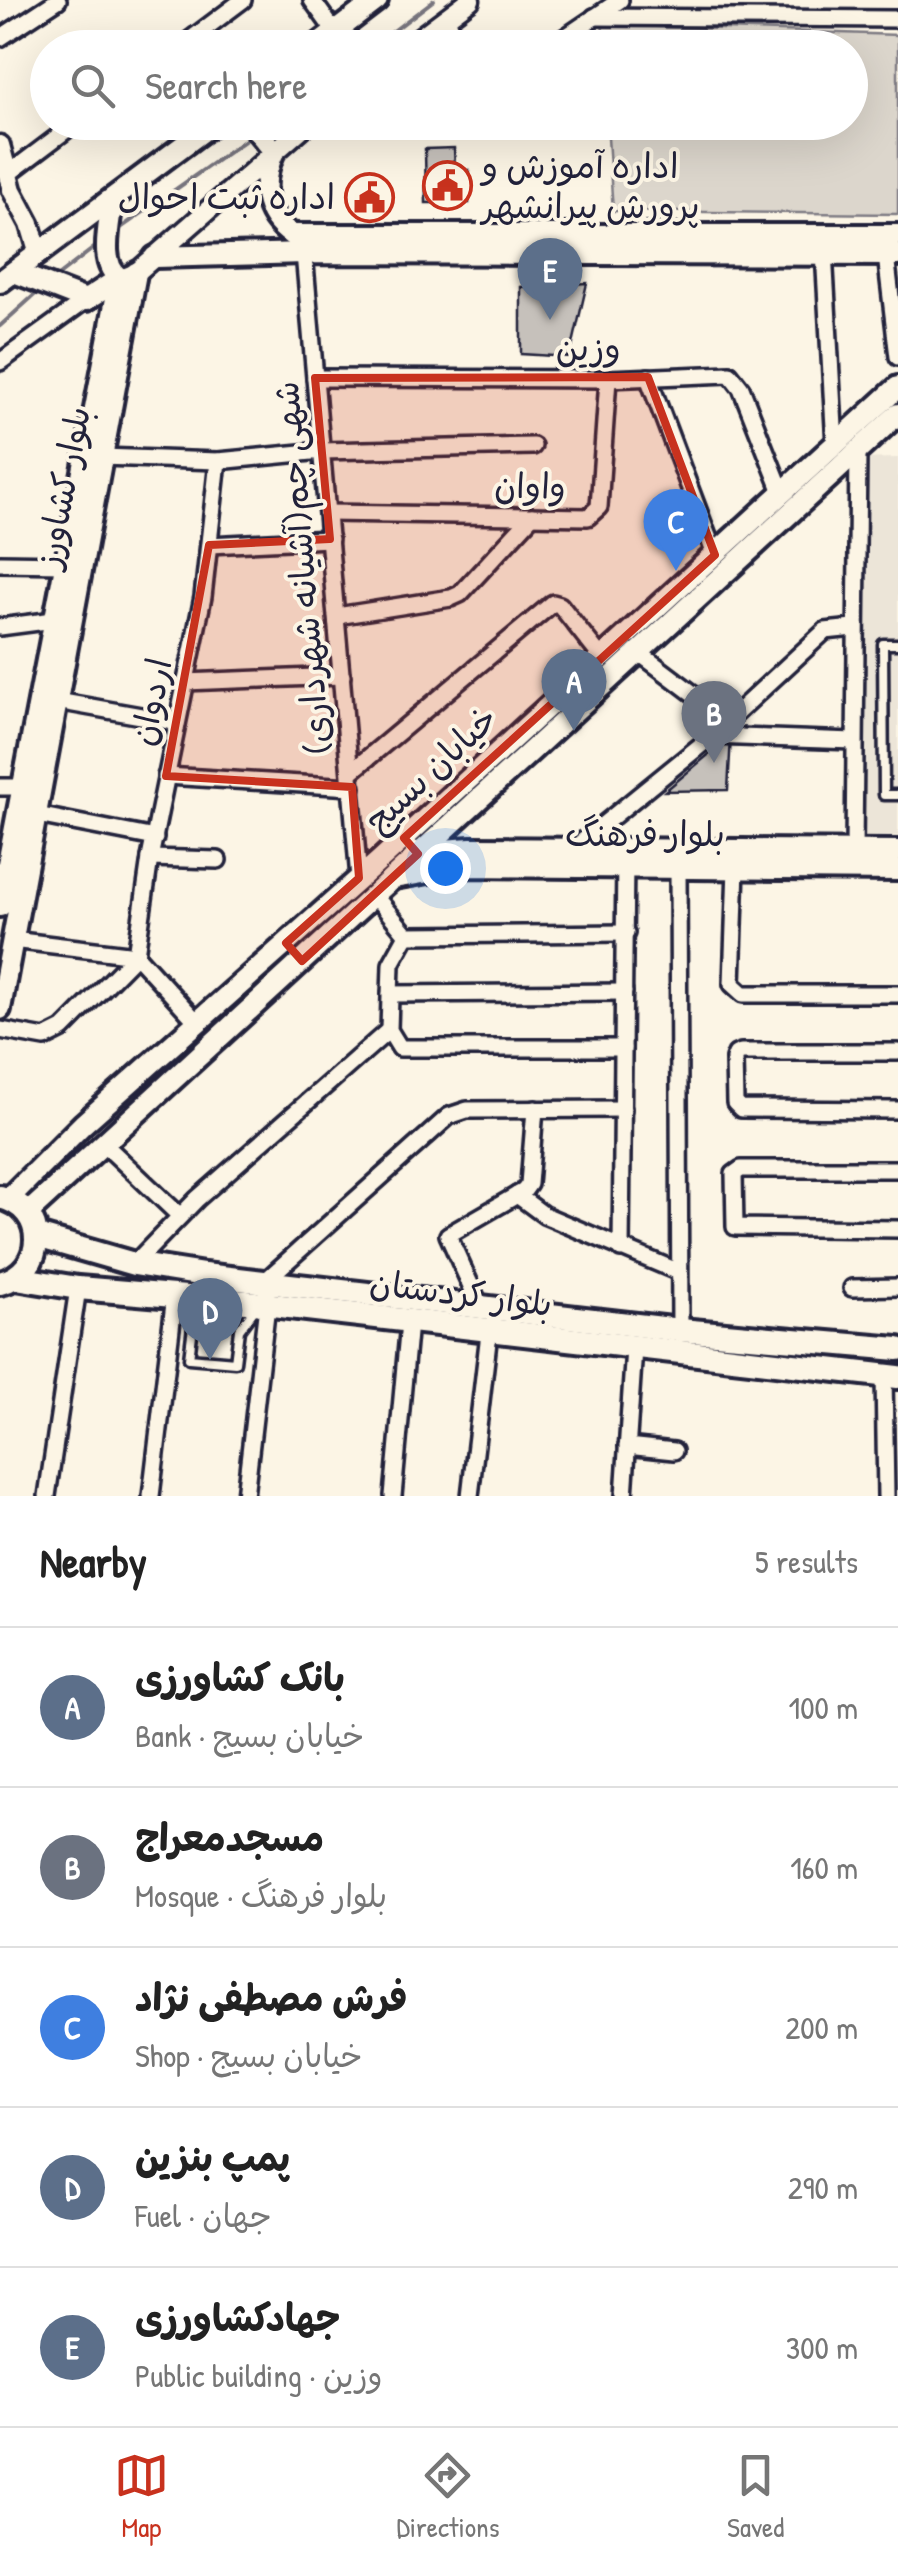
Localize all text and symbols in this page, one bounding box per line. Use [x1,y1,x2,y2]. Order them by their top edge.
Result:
search box [30,30,868,140]
icon: search [65,58,120,113]
text: Search here [145,59,307,111]
place label: اداره آموزش و پرورش پیرانشهر [479,142,700,229]
public building icon: اداره آموزش و پرورش پیرانشهر [421,160,473,212]
public building icon: اداره ثبت احوال [344,171,396,223]
place label: اداره ثبت احوال [118,173,335,220]
pin: E [518,238,582,320]
street label: وزین [555,323,621,372]
street label: شهی چم(آشیانه شهرداری) [262,379,345,757]
street label: بلوار کشاورز [23,402,101,574]
street label: واوان [494,461,566,510]
pin: C [644,488,708,571]
pin: A [542,648,606,731]
street label: اردوان [118,654,183,750]
pin: B [682,680,746,763]
street label: خیابان بسیج [354,695,508,843]
street label: بلوار فرهنگ [565,810,725,857]
your location [420,843,471,894]
street label: بلوار کردستان [367,1258,555,1327]
pin: D [178,1278,242,1360]
text: Nearby [40,1533,147,1590]
text: 5 results [755,1540,858,1583]
text: بانک کشاورزی [135,1651,345,1703]
text: A [65,1686,80,1729]
text: 100 m [789,1686,858,1729]
text: Bank · خیابان بسیج [135,1714,364,1757]
text: مسجدمعراج [135,1811,324,1863]
text: B [64,1846,81,1889]
text: 160 m [790,1846,858,1889]
text: Mosque · بلوار فرهنگ [135,1874,387,1917]
text: فرش مصطفی نژاد [135,1971,408,2023]
text: C [64,2006,81,2049]
text: 200 m [785,2006,858,2049]
text: Shop · خیابان بسیج [135,2034,363,2077]
text: پمپ بنزین [135,2131,290,2183]
text: D [65,2166,80,2209]
text: 290 m [788,2166,858,2209]
text: Fuel · جهان [135,2194,272,2237]
text: جهادکشاورزی [135,2291,340,2343]
text: E [65,2326,80,2369]
text: 300 m [786,2326,858,2369]
text: Public building · وزین [135,2354,383,2397]
tab: Map [114,2448,169,2546]
tab: Directions [396,2448,499,2546]
tab: Saved [727,2448,784,2546]

